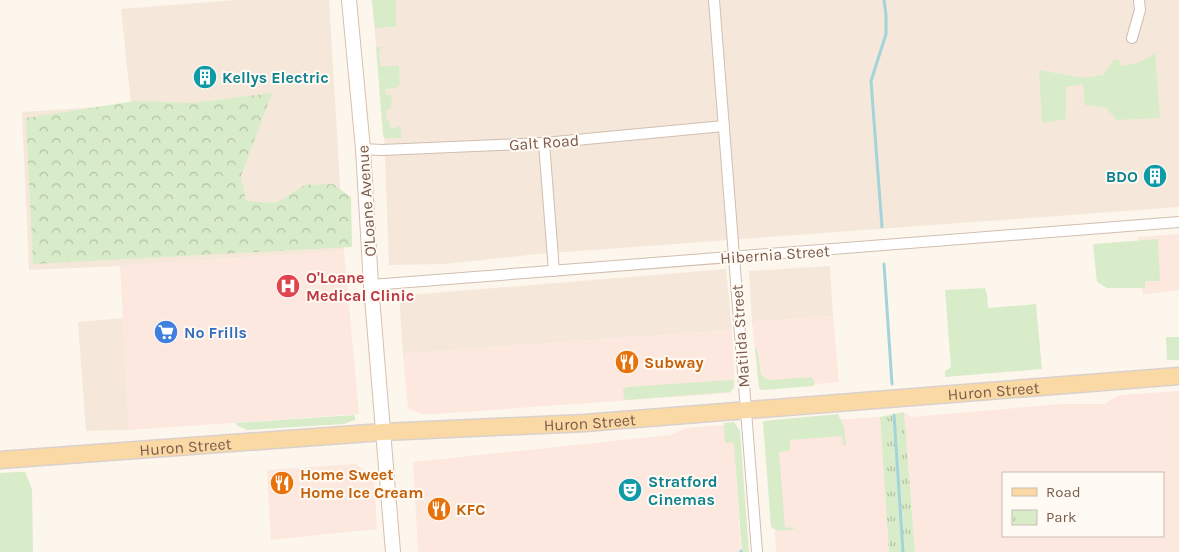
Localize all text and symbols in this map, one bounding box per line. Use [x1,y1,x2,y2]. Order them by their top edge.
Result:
building icon: Kellys Electric [192,64,218,90]
place label: Kellys Electric [222,68,329,87]
street label: Galt Road [508,131,580,154]
street label: O'Loane Avenue [353,145,380,257]
building icon: BDO [1142,163,1168,189]
place label: BDO [1106,167,1138,186]
street label: Hibernia Street [720,241,831,268]
place label: O'Loane Medical Clinic [306,268,414,305]
hospital icon: O'Loane Medical Clinic [275,273,301,299]
street label: Matilda Street [727,284,754,388]
supermarket icon: No Frills [153,319,179,345]
place label: No Frills [184,323,247,342]
restaurant icon: Subway [614,349,640,375]
place label: Subway [644,353,704,372]
street label: Huron Street [947,378,1040,404]
street label: Huron Street [543,410,637,435]
street label: Huron Street [139,434,232,460]
place label: Home Sweet Home Ice Cream [300,465,423,502]
restaurant icon: Home Sweet Home Ice Cream [269,470,295,496]
place label: Stratford Cinemas [648,472,718,509]
legend [1002,472,1164,537]
theatre icon: Stratford Cinemas [617,477,643,503]
text: Road [1046,483,1081,501]
restaurant icon: KFC [426,496,452,522]
place label: KFC [456,500,485,519]
text: Park [1046,508,1076,526]

